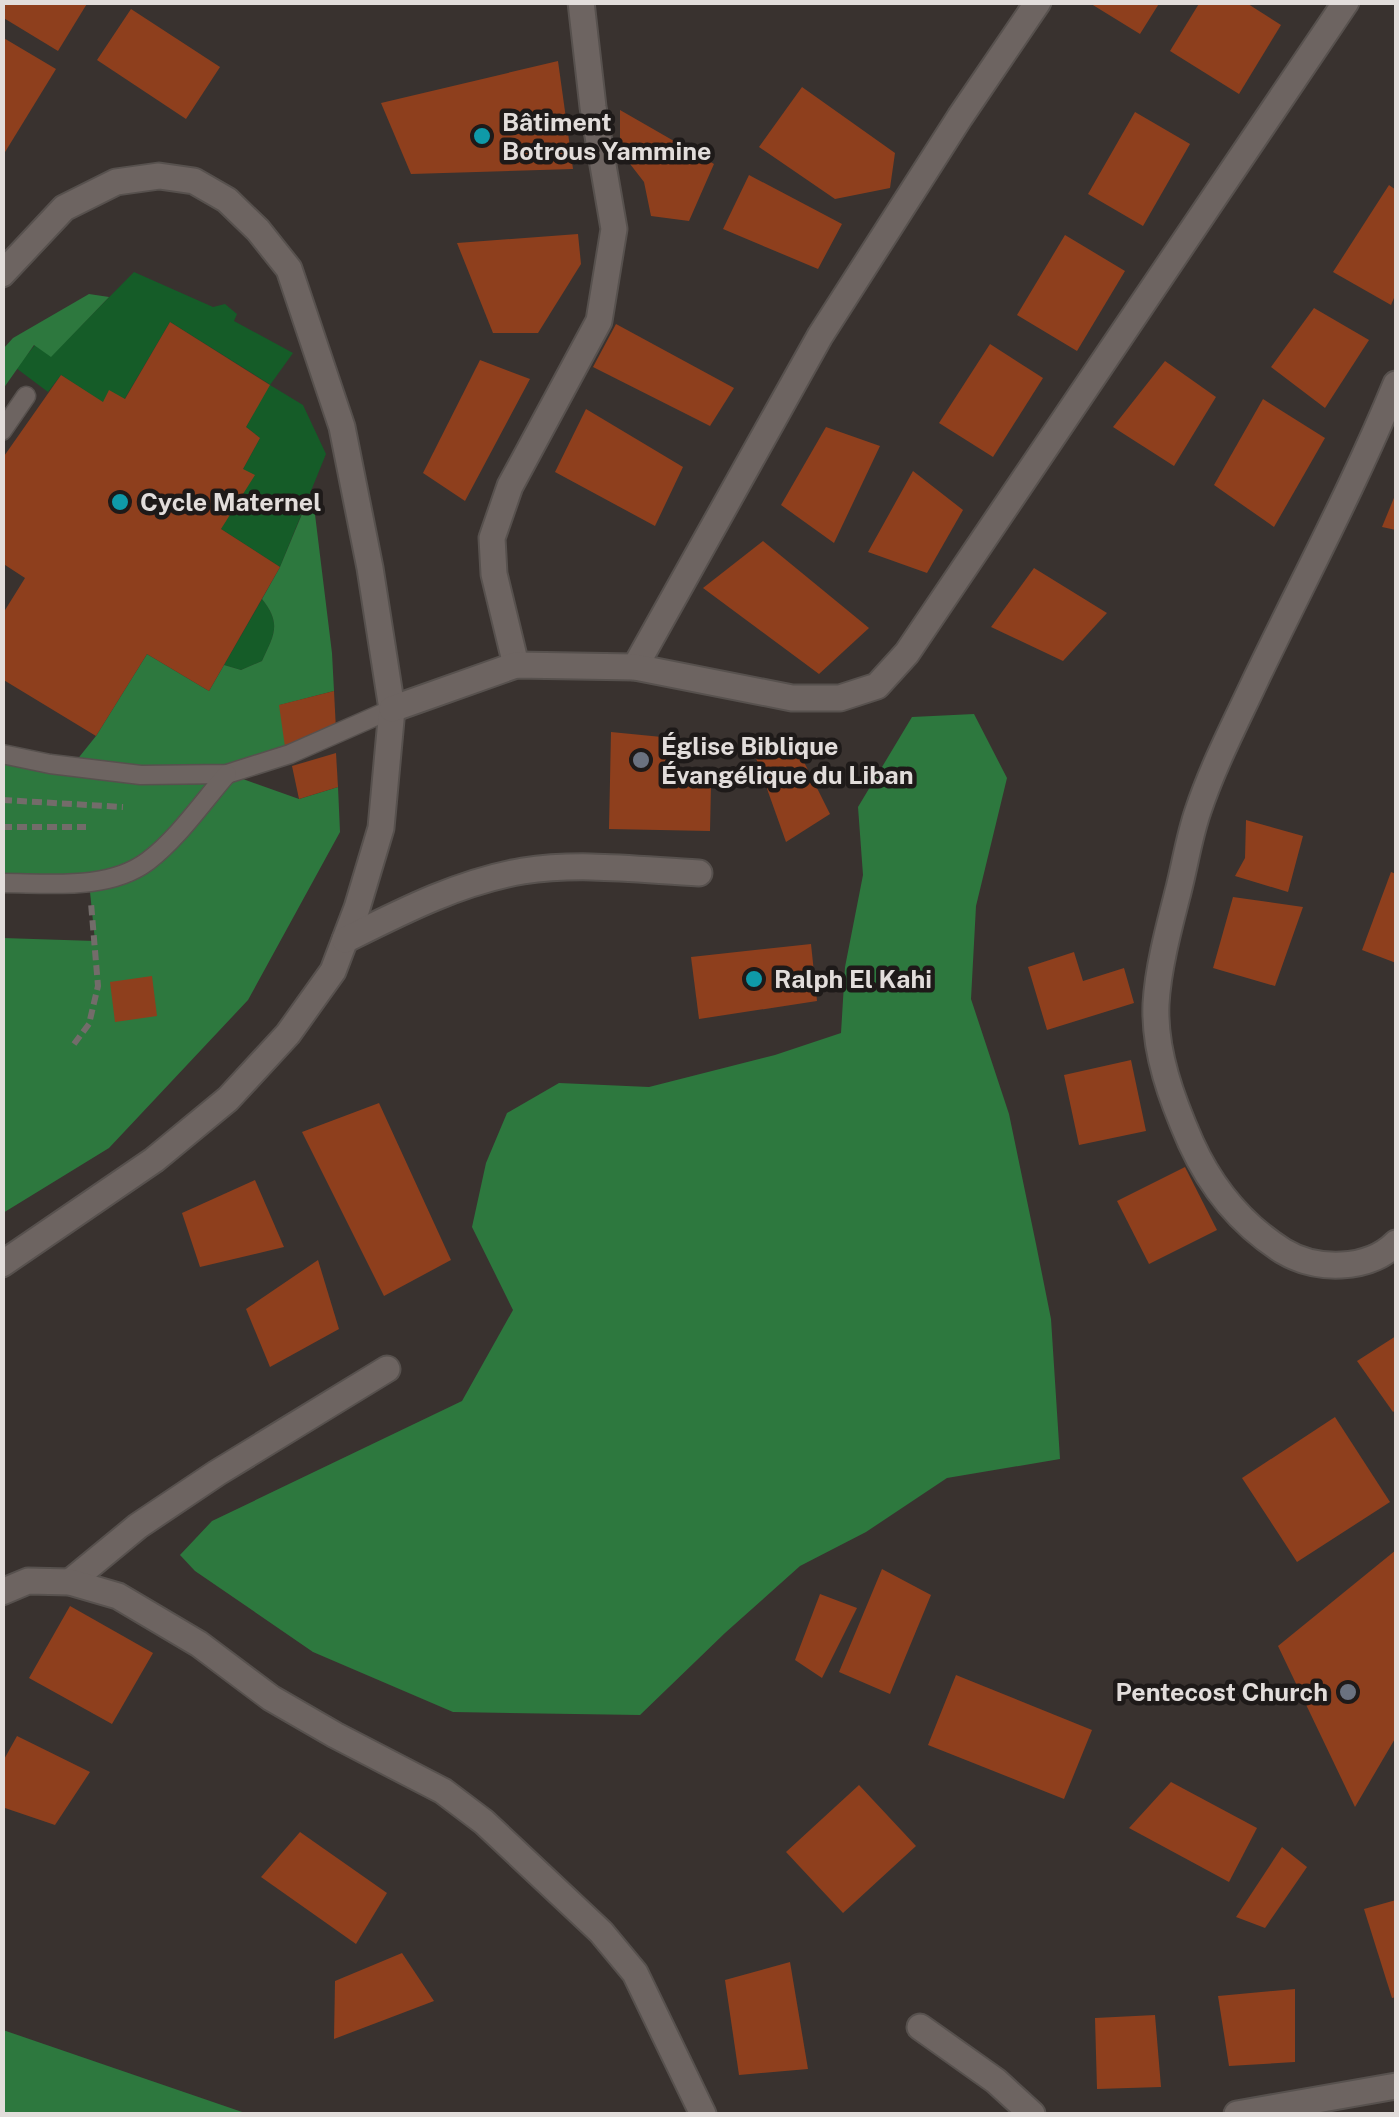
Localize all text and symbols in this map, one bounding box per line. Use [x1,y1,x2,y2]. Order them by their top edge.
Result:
place label: Bâtiment Botrous Yammine [502,107,711,166]
marker: Bâtiment Botrous Yammine [471,125,493,147]
place label: Cycle Maternel [140,487,321,517]
marker: Cycle Maternel [109,491,131,513]
place label: Église Biblique Évangélique du Liban [661,731,914,790]
marker: Église Biblique Évangélique du Liban [630,749,652,771]
place label: Ralph El Kahi [774,964,932,994]
marker: Ralph El Kahi [743,968,765,990]
place label: Pentecost Church [1115,1677,1328,1707]
marker: Pentecost Church [1337,1681,1359,1703]

